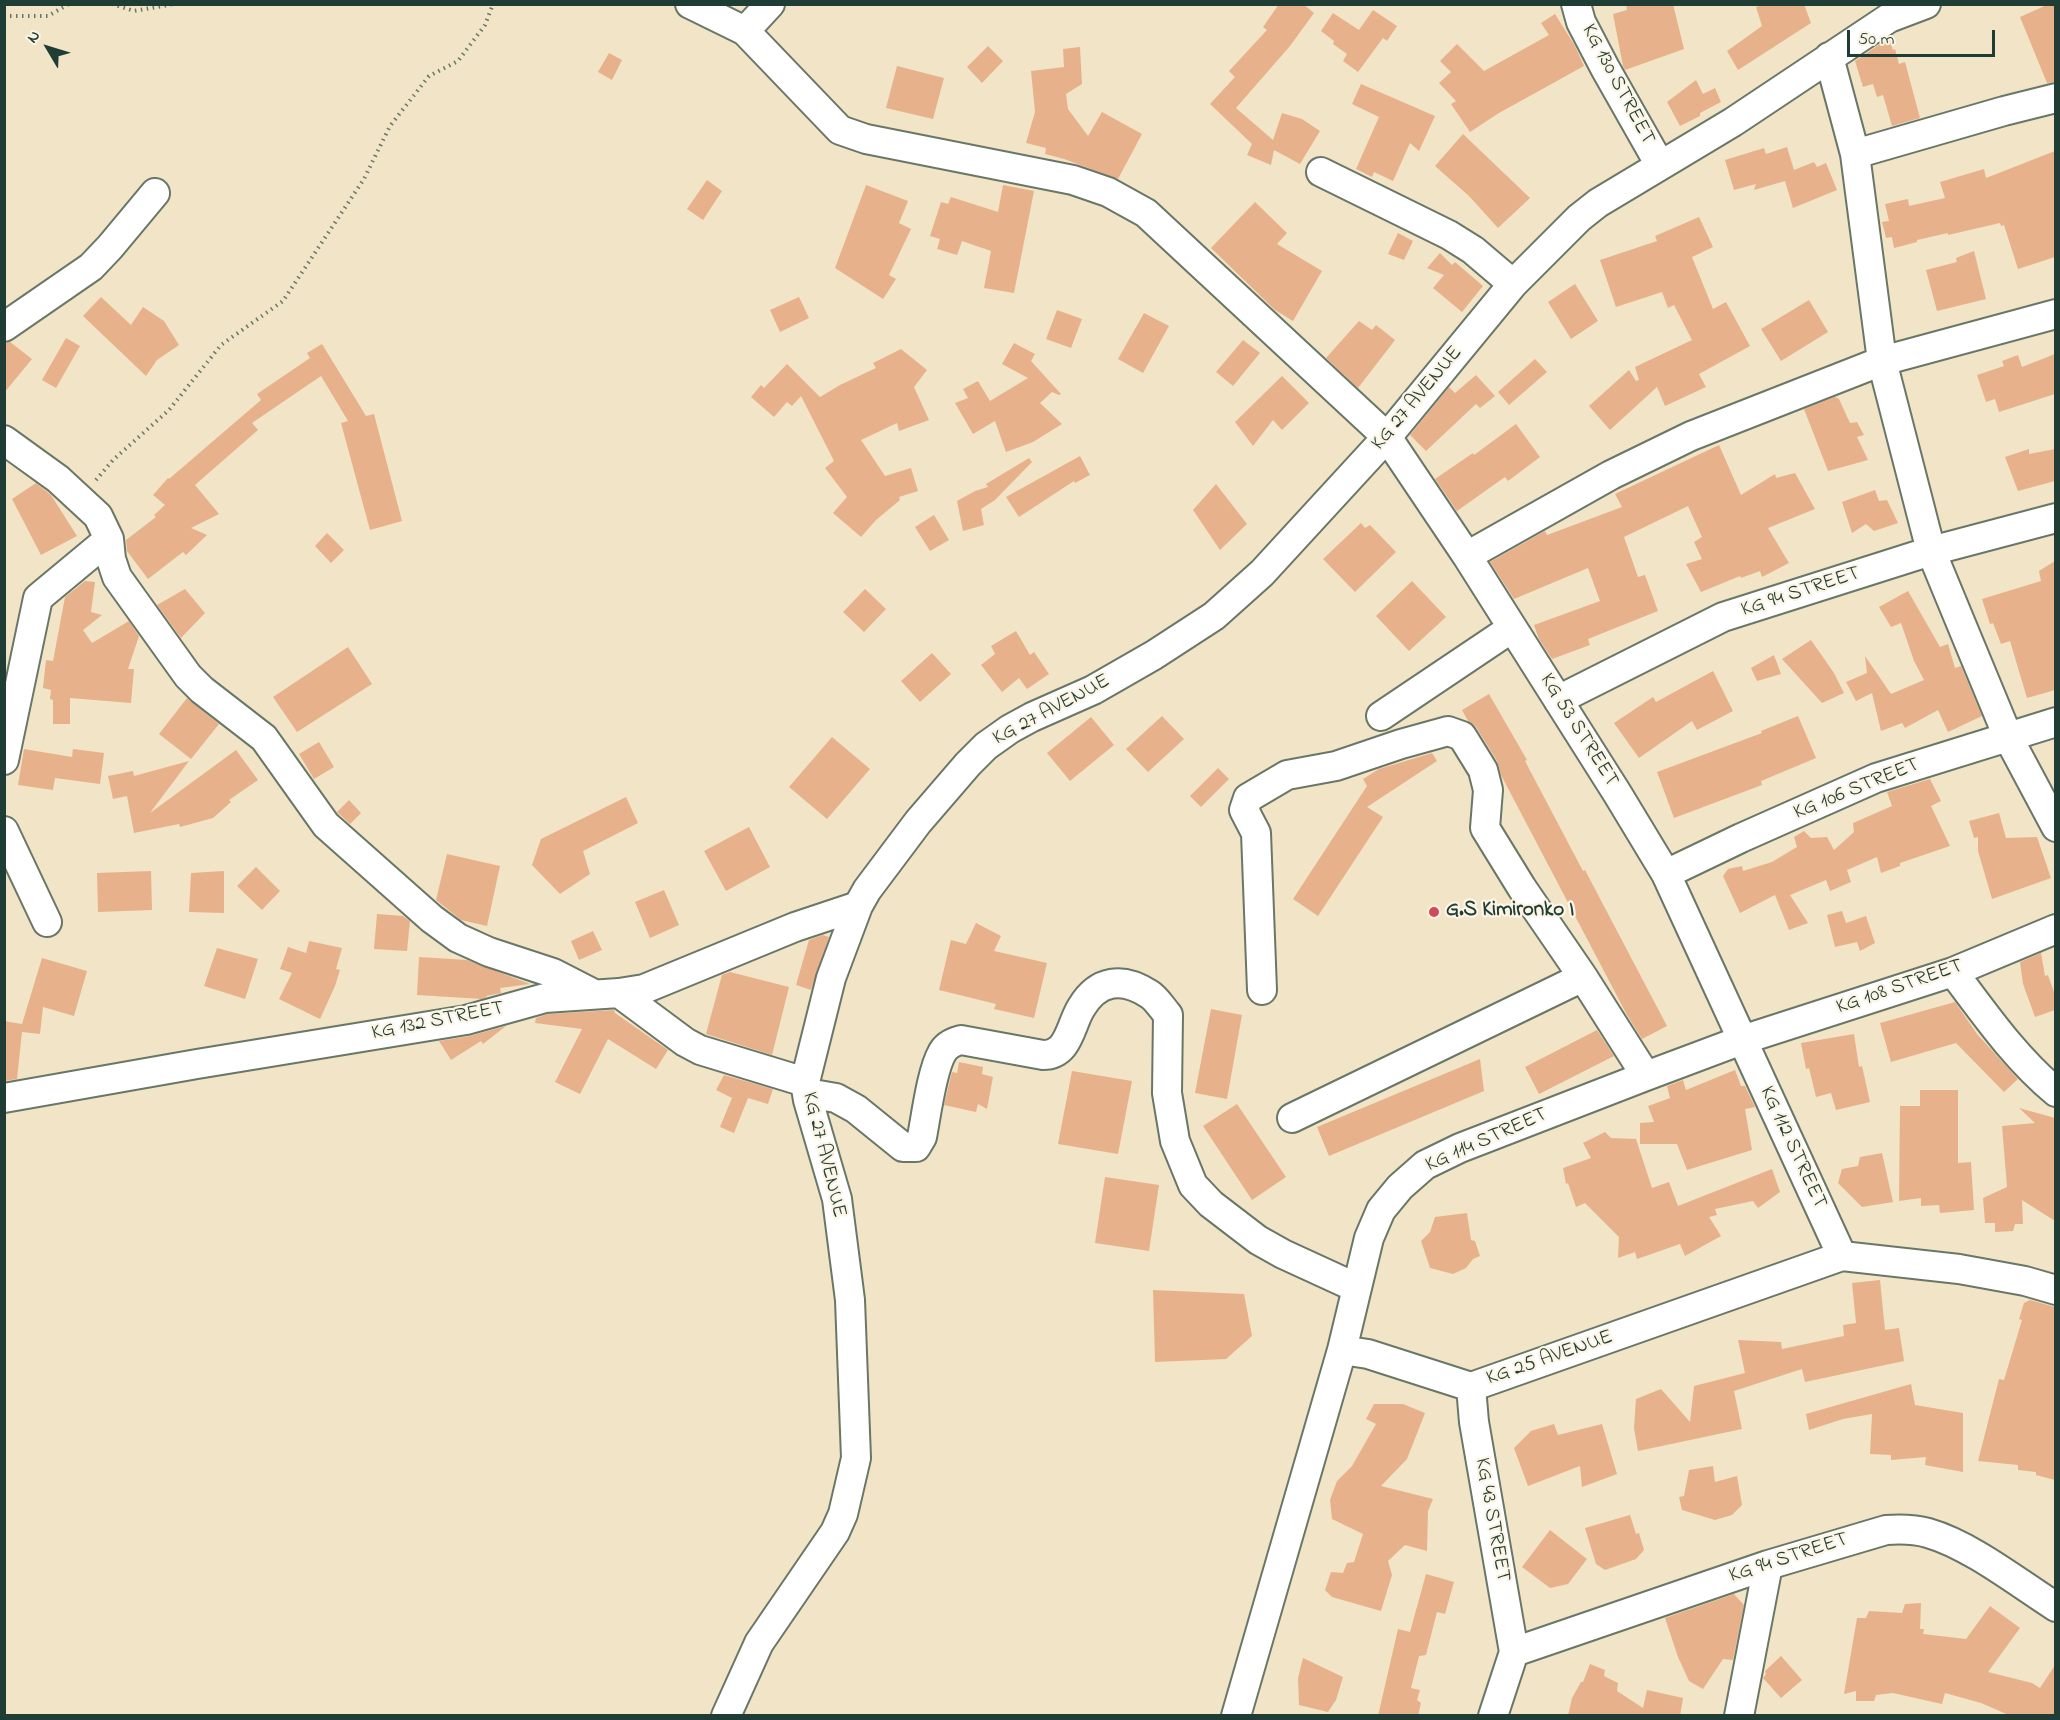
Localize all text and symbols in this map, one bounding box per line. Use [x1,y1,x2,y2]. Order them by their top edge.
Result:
north arrow [18,18,78,78]
scale bar [1850,18,1998,56]
street label: KG 130 STREET [1575,20,1659,150]
text: N [21,25,47,49]
text: 50 m [1858,27,1895,53]
street label: KG 27 AVENUE [1367,342,1469,456]
street label: KG 94 STREET [1738,562,1864,624]
street label: KG 27 AVENUE [989,670,1115,752]
street label: KG 53 STREET [1533,670,1623,792]
street label: KG 106 STREET [1790,753,1924,827]
place label: G.S Kimironko I [1446,899,1574,925]
marker: G.S Kimironko I [1427,905,1441,919]
street label: KG 108 STREET [1833,955,1967,1021]
street label: KG 132 STREET [370,997,506,1047]
street label: KG 112 STREET [1753,1083,1831,1213]
street label: KG 27 AVENUE [795,1090,851,1220]
street label: KG 114 STREET [1422,1103,1552,1179]
street label: KG 25 AVENUE [1483,1326,1617,1392]
street label: KG 43 STREET [1468,1456,1514,1584]
street label: KG 94 STREET [1726,1528,1852,1590]

